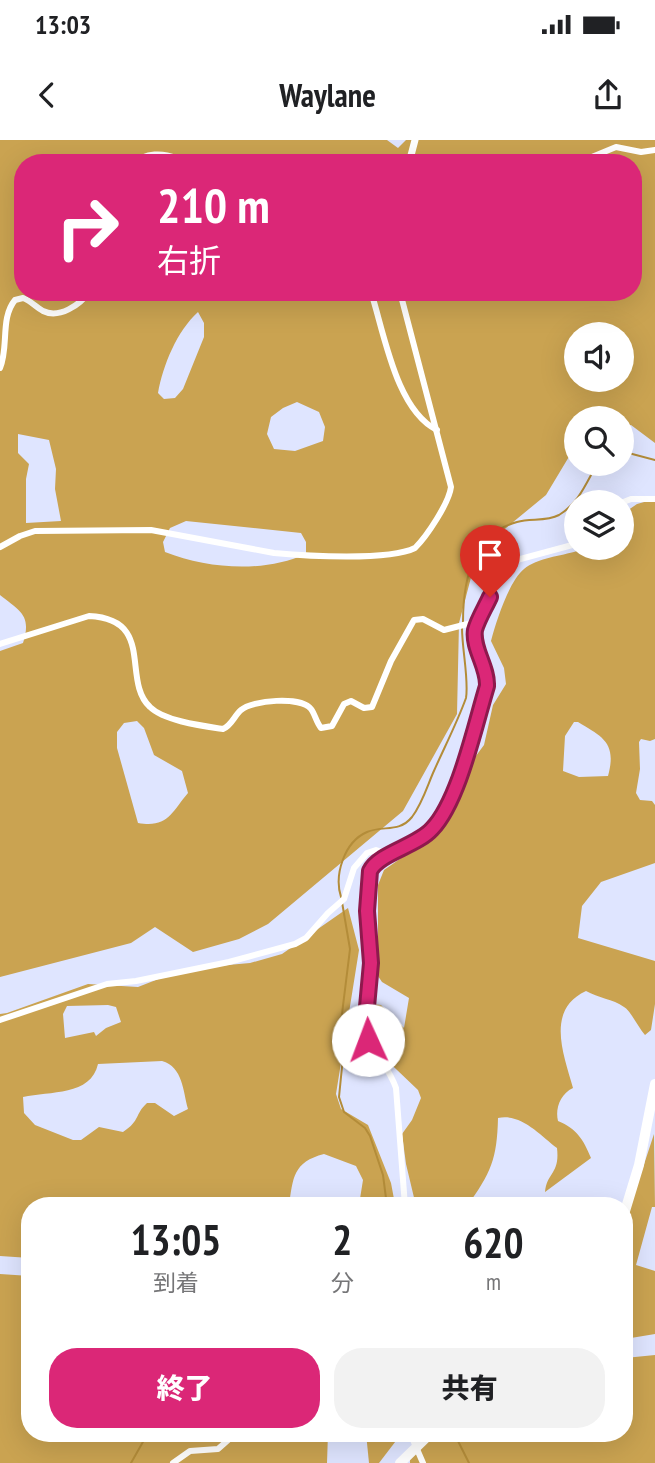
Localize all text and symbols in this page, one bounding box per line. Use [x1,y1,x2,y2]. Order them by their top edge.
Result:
text: 13:03 [35,8,91,41]
text: Waylane [279,74,376,116]
icon: back [28,76,66,114]
icon: share [589,76,627,114]
text: 210 m [157,173,270,237]
icon: right [42,182,133,273]
text: 右折 [157,239,221,281]
map controls [564,322,634,560]
button: sound [564,322,634,392]
button: search [564,406,634,476]
button: layers [564,490,634,560]
pin [460,525,520,597]
icon: arrive [471,536,509,574]
position arrow [331,1003,405,1077]
text: 13:05 [130,1212,221,1267]
text: 2 [332,1212,352,1267]
text: 620 [463,1215,524,1270]
text: m [486,1267,501,1296]
text: 到着 [153,1268,199,1297]
text: 分 [331,1268,354,1297]
button: 終了 [49,1348,320,1428]
button: 共有 [334,1348,605,1428]

